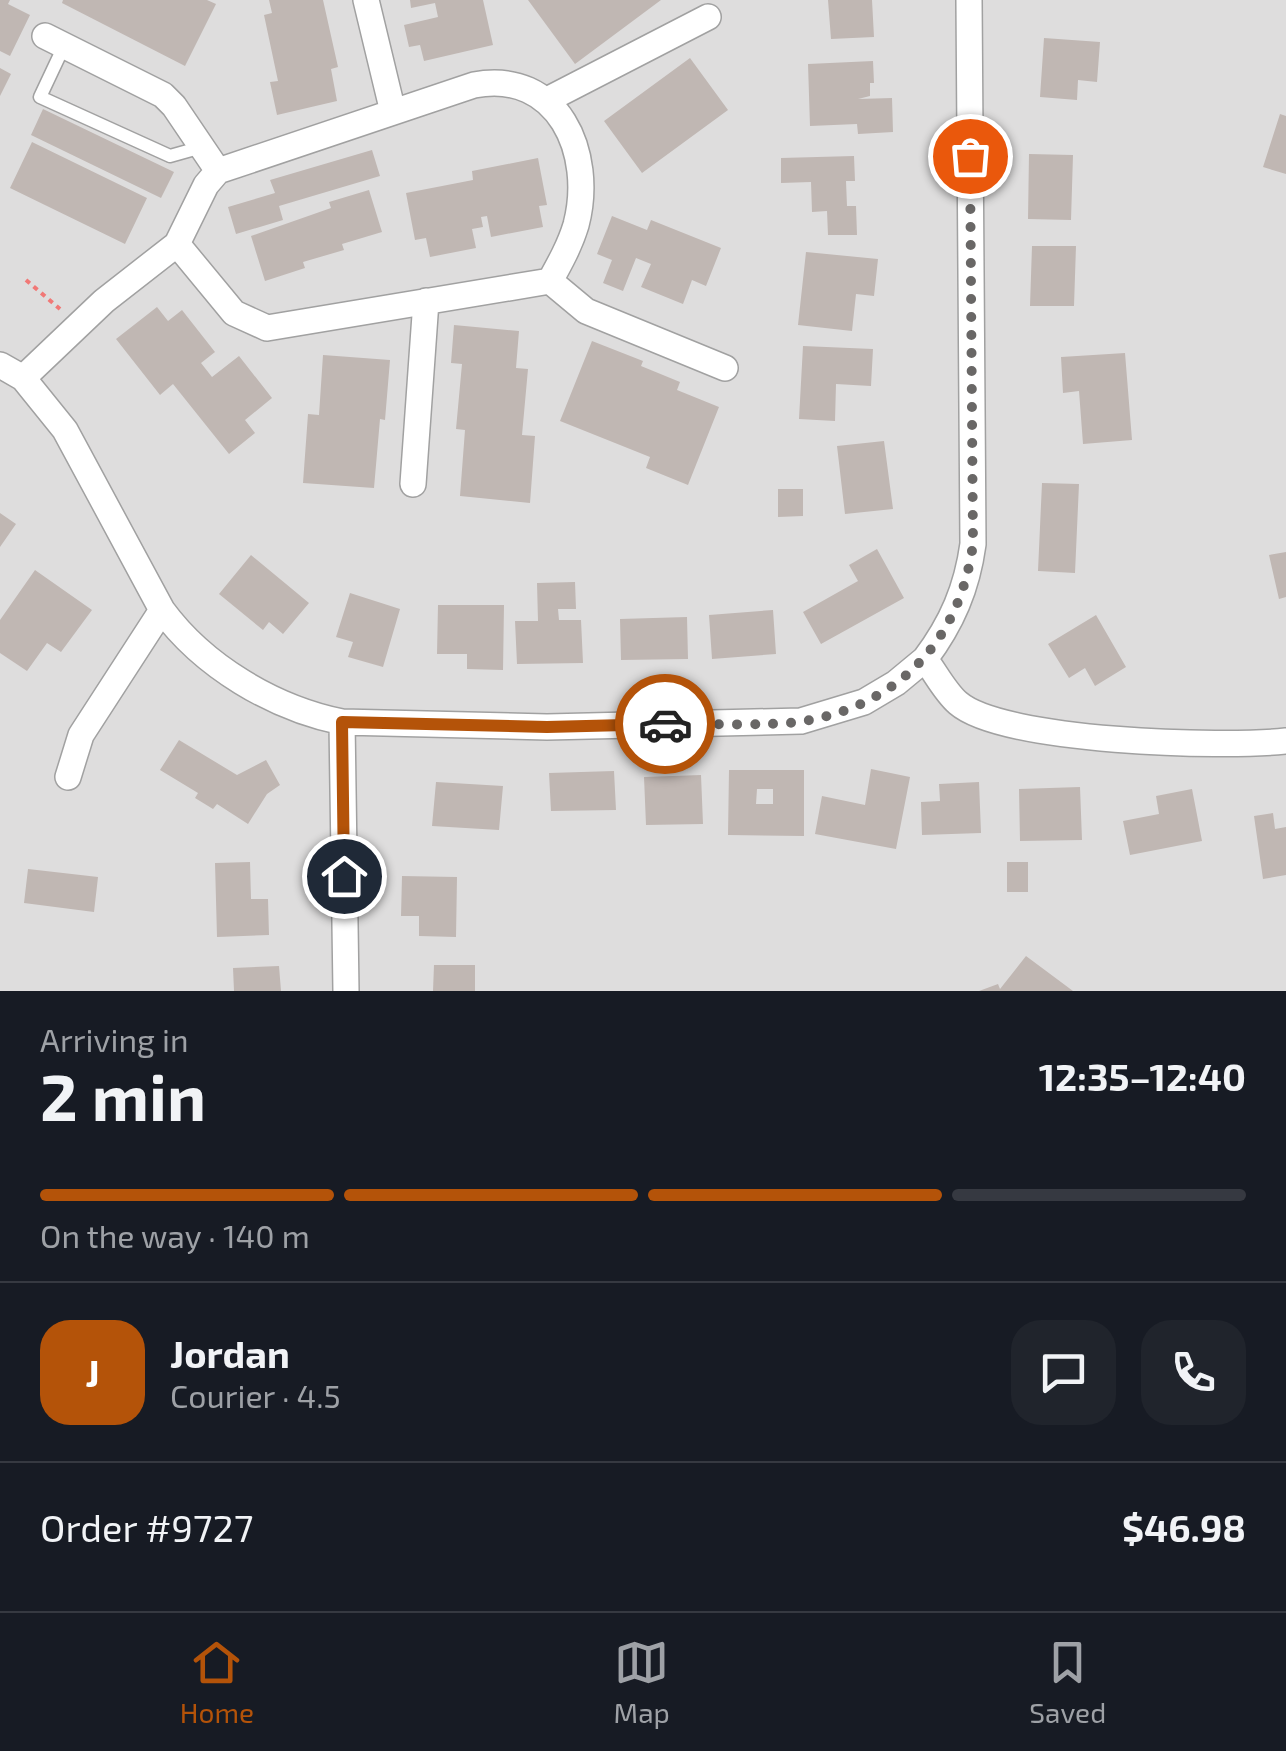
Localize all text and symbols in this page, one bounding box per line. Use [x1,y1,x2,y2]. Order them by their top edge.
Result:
pin [928,114,1013,199]
icon: bag [943,129,998,184]
courier [615,674,715,774]
icon: car [638,697,693,752]
pin [302,834,387,919]
icon: home [317,849,372,904]
text: Arriving in [40,1020,189,1058]
text: 12:35–12:40 [1039,1053,1246,1099]
text: 2 min [40,1056,206,1134]
text: On the way · 140 m [40,1216,310,1254]
button: chat [1011,1320,1116,1425]
button: phone [1141,1320,1246,1425]
text: Jordan [170,1330,290,1376]
text: J [85,1349,100,1395]
text: Courier · 4.5 [170,1376,341,1414]
text: Order #9727 [40,1504,253,1550]
text: $46.98 [1122,1504,1246,1550]
tab: Home [180,1635,254,1729]
tab: Map [614,1635,670,1729]
tab: Saved [1029,1635,1106,1729]

